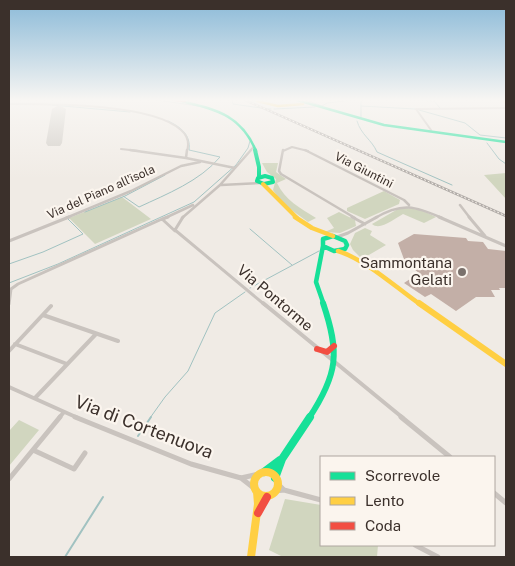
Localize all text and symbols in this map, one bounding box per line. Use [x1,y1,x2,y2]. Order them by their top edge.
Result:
street label: Via Giuntini [332,149,396,191]
street label: Via del Piano all'isola [45,162,157,222]
place label: Sammontana Gelati [360,254,452,288]
street label: Via Pontorme [234,261,317,334]
marker: Sammontana Gelati [456,266,468,278]
street label: Via di Cortenuova [72,391,216,463]
legend [320,456,495,546]
text: Scorrevole [365,467,440,484]
text: Lento [365,492,404,509]
text: Coda [365,517,401,534]

